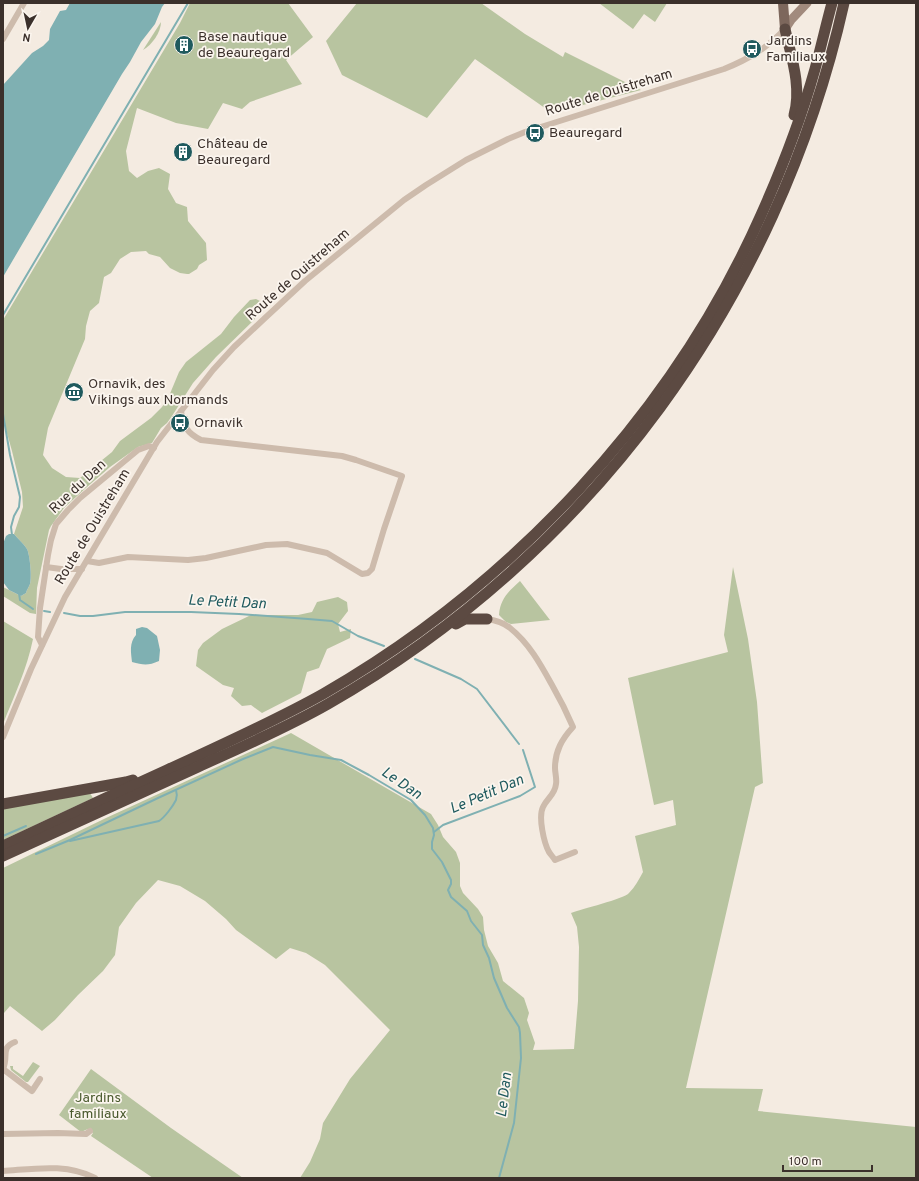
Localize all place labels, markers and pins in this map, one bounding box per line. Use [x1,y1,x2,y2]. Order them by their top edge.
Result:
place label: Base nautique de Beauregard [198,29,290,62]
place label: Jardins Familiaux [766,33,826,66]
building icon: Base nautique de Beauregard [173,34,195,56]
bus stop icon: Jardins Familiaux [741,38,763,60]
bus stop icon: Beauregard [524,122,546,144]
place label: Beauregard [549,125,623,142]
place label: Château de Beauregard [197,136,271,169]
building icon: Château de Beauregard [172,141,194,163]
place label: Ornavik, des Vikings aux Normands [88,376,228,409]
museum icon: Ornavik, des Vikings aux Normands [63,381,85,403]
bus stop icon: Ornavik [169,412,191,434]
place label: Ornavik [194,415,243,432]

